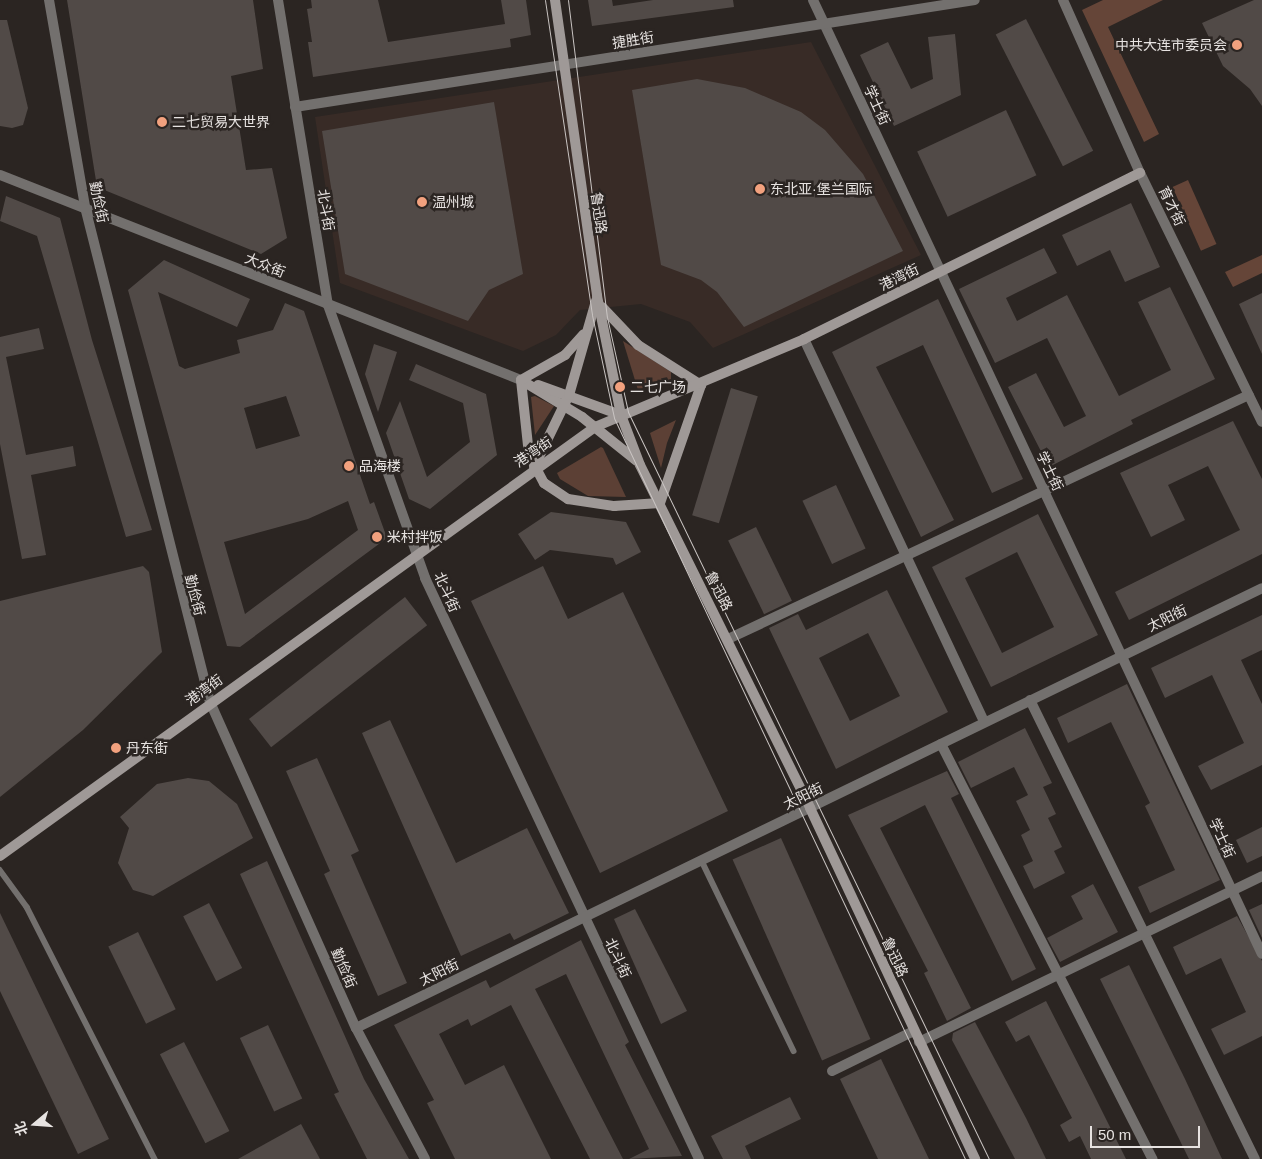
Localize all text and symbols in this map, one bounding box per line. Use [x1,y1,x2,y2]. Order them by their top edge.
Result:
street label: 捷胜街 [611,28,655,52]
place label: 中共大连市委员会 [1115,37,1227,53]
marker: 中共大连市委员会 [1231,39,1243,51]
street label: 学士街 [861,82,893,128]
place label: 二七贸易大世界 [172,114,270,130]
marker: 二七贸易大世界 [156,116,168,128]
street label: 勤俭街 [86,180,112,224]
place label: 东北亚·堡兰国际 [770,181,873,197]
marker: 东北亚·堡兰国际 [754,183,766,195]
street label: 育才街 [1155,183,1189,229]
street label: 北斗街 [314,188,338,232]
street label: 鲁迅路 [588,191,610,235]
place label: 温州城 [432,194,474,210]
marker: 温州城 [416,196,428,208]
street label: 大众街 [242,249,288,281]
street label: 港湾街 [876,260,922,294]
place label: 二七广场 [630,379,686,395]
marker: 二七广场 [614,381,626,393]
street label: 港湾街 [511,433,555,471]
street label: 学士街 [1033,448,1067,494]
place label: 品海楼 [359,458,401,474]
marker: 品海楼 [343,460,355,472]
place label: 米村拌饭 [387,529,443,545]
marker: 米村拌饭 [371,531,383,543]
street label: 鲁迅路 [702,568,736,614]
street label: 北斗街 [431,569,463,615]
street label: 勤俭街 [182,573,208,617]
street label: 太阳街 [1144,601,1190,635]
street label: 港湾街 [182,671,226,709]
place label: 丹东街 [126,740,168,756]
marker: 丹东街 [110,742,122,754]
street label: 太阳街 [780,779,826,813]
street label: 学士街 [1206,815,1238,861]
street label: 鲁迅路 [879,934,911,980]
street label: 北斗街 [602,935,634,981]
street label: 勤俭街 [328,945,360,991]
street label: 太阳街 [416,955,462,989]
north arrow [10,1099,60,1149]
scale bar [1092,1116,1202,1148]
text: 北 [11,1120,31,1138]
text: 50 m [1098,1126,1131,1143]

